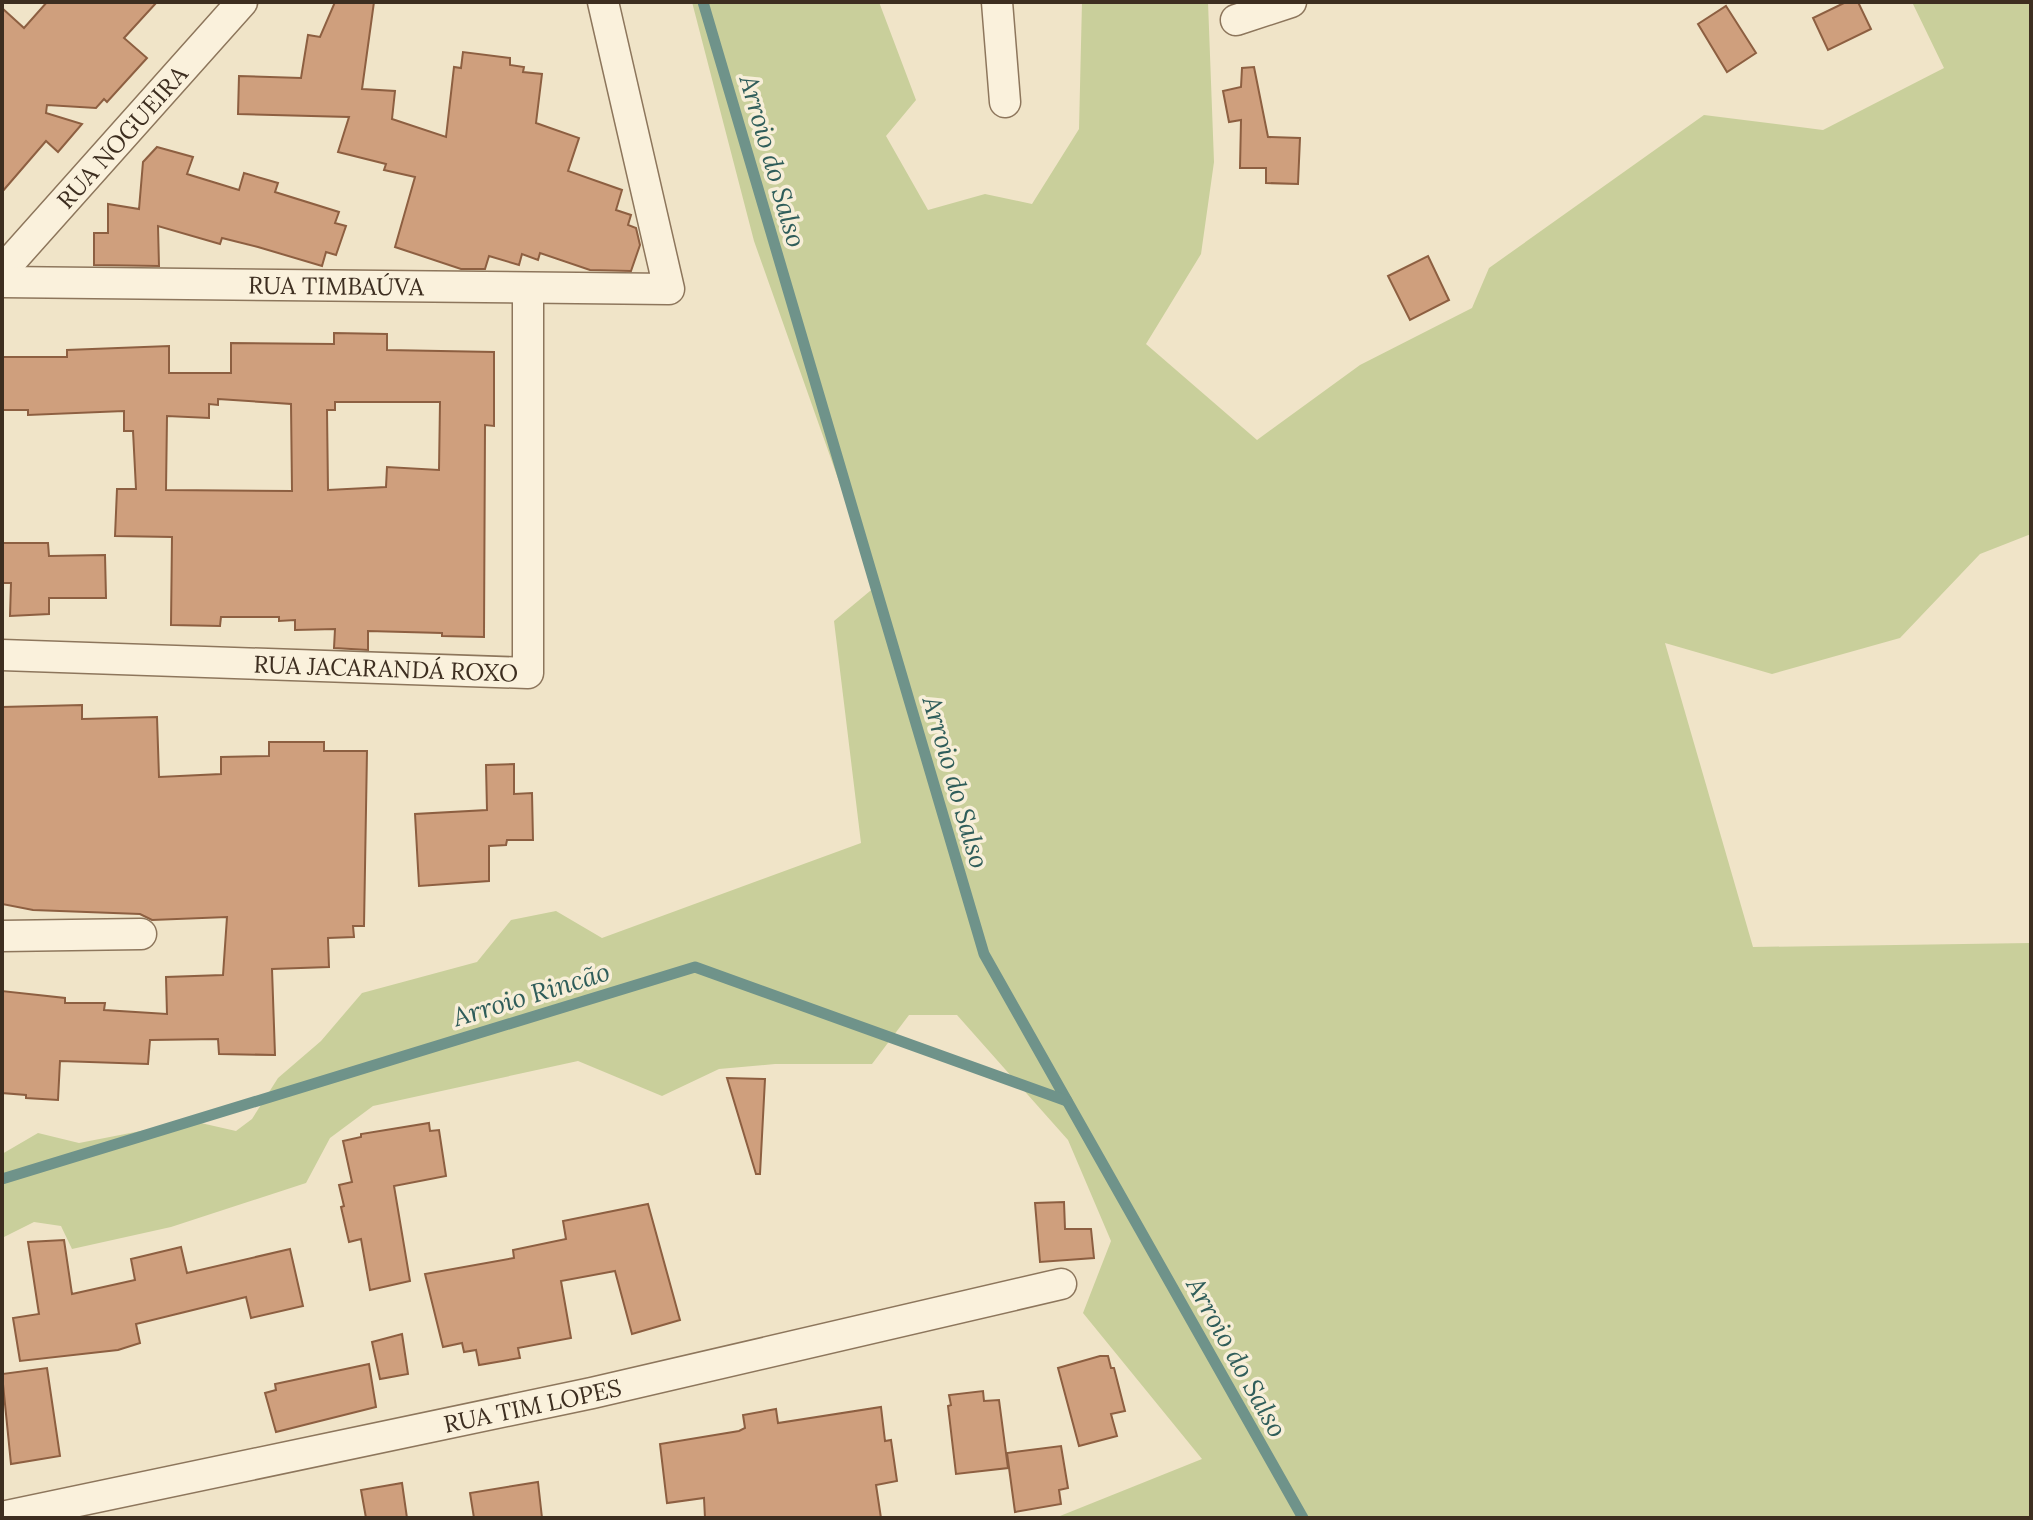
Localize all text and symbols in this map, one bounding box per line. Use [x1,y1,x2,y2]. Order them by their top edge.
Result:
street label: RUA NOGUEIRA [50,58,194,215]
water label: Arroio do Salso [732,70,813,251]
street label: RUA TIMBAÚVA [248,269,425,302]
street label: RUA JACARANDÁ ROXO [253,648,519,688]
water label: Arroio do Salso [915,691,996,872]
water label: Arroio Rincão [447,954,614,1034]
water label: Arroio do Salso [1179,1270,1295,1443]
street label: RUA TIM LOPES [441,1371,624,1439]

